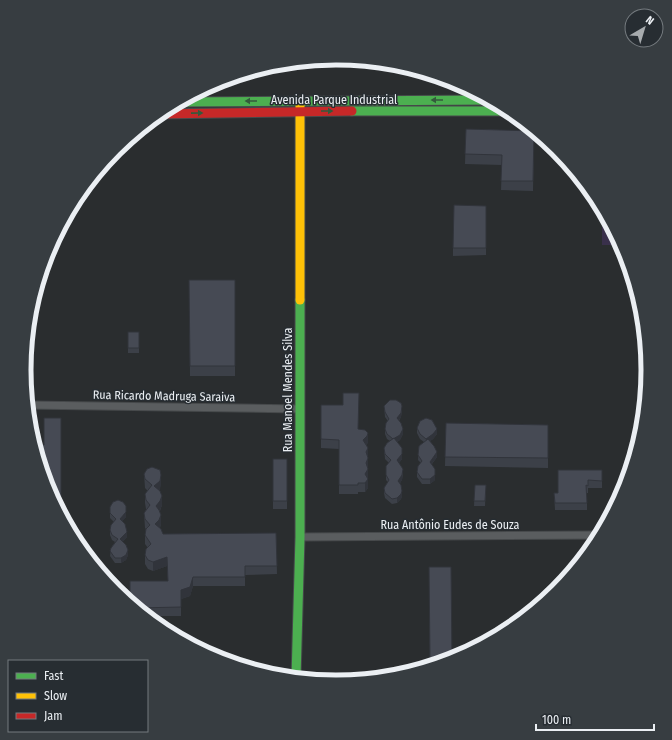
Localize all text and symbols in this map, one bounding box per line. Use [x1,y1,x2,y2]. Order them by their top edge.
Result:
north arrow [624,8,664,48]
text: N [643,13,656,28]
street label: Avenida Parque Industrial [271,93,397,107]
one-way arrow [431,97,443,104]
one-way arrow [244,98,257,104]
one-way arrow [321,108,334,114]
one-way arrow [191,110,204,116]
street label: Rua Manoel Mendes Silva [281,328,295,452]
street label: Rua Ricardo Madruga Saraiva [93,388,235,404]
street label: Rua Antônio Eudes de Souza [381,518,520,532]
legend [8,660,148,732]
text: Fast [44,669,63,683]
text: Slow [44,689,67,703]
scale bar [536,706,654,732]
text: Jam [44,709,62,723]
text: 100 m [542,713,571,727]

